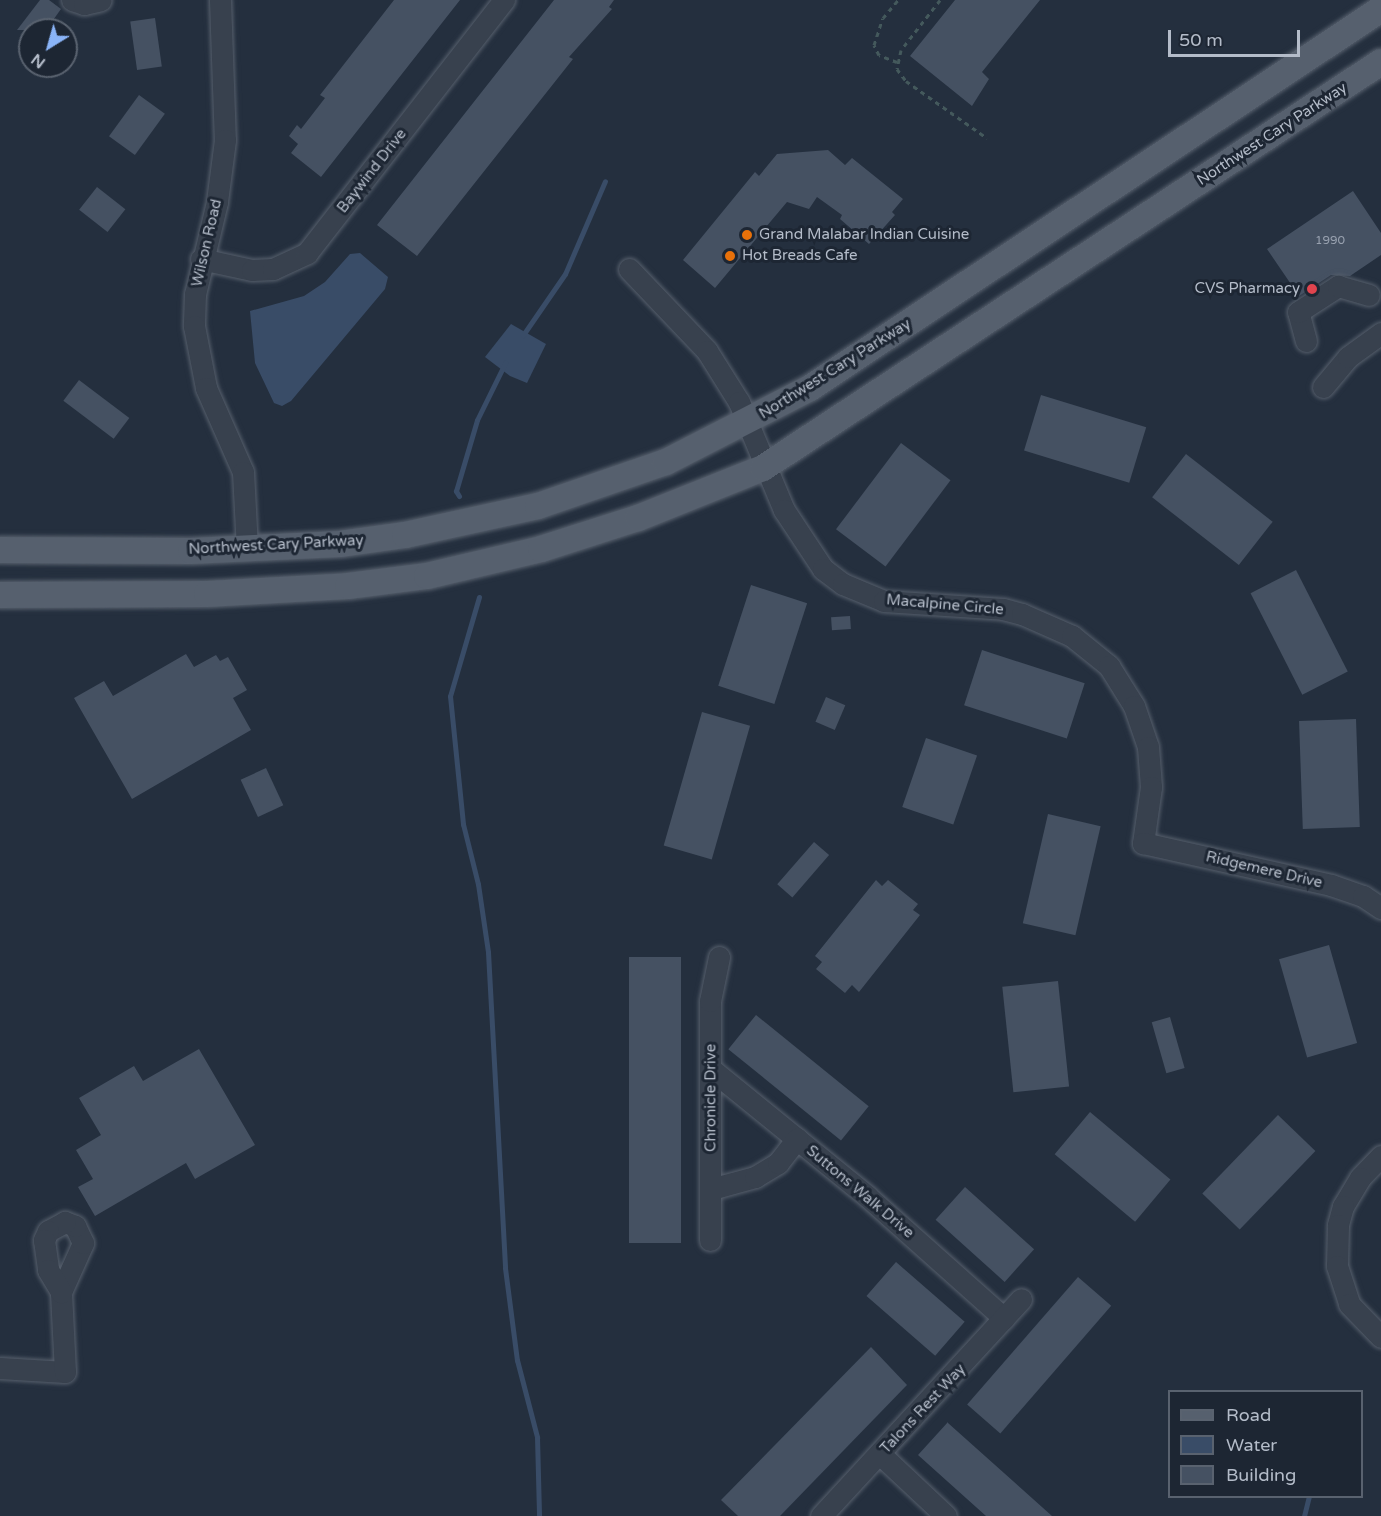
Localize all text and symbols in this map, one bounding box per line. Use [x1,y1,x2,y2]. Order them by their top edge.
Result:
north arrow [18,18,78,78]
scale bar [1171,18,1303,56]
text: 50 m [1179,29,1223,51]
text: N [27,49,50,73]
street label: Northwest Cary Parkway [1194,79,1350,189]
street label: Baywind Drive [334,125,410,217]
street label: Wilson Road [188,197,226,289]
place label: Grand Malabar Indian Cuisine [759,226,969,244]
marker: Grand Malabar Indian Cuisine [740,228,754,242]
house number: 1990 [1315,234,1345,248]
place label: Hot Breads Cafe [742,247,858,265]
marker: Hot Breads Cafe [723,249,737,263]
place label: CVS Pharmacy [1195,280,1300,298]
marker: CVS Pharmacy [1305,282,1319,296]
street label: Northwest Cary Parkway [756,315,914,423]
street label: Northwest Cary Parkway [188,531,364,559]
street label: Macalpine Circle [886,591,1004,619]
street label: Ridgemere Drive [1204,848,1324,892]
street label: Chronicle Drive [702,1044,720,1152]
street label: Suttons Walk Drive [803,1142,917,1242]
street label: Talons Rest Way [877,1360,969,1458]
legend [1168,1390,1363,1498]
text: Road [1226,1404,1271,1426]
text: Water [1226,1434,1277,1456]
text: Building [1226,1464,1296,1486]

